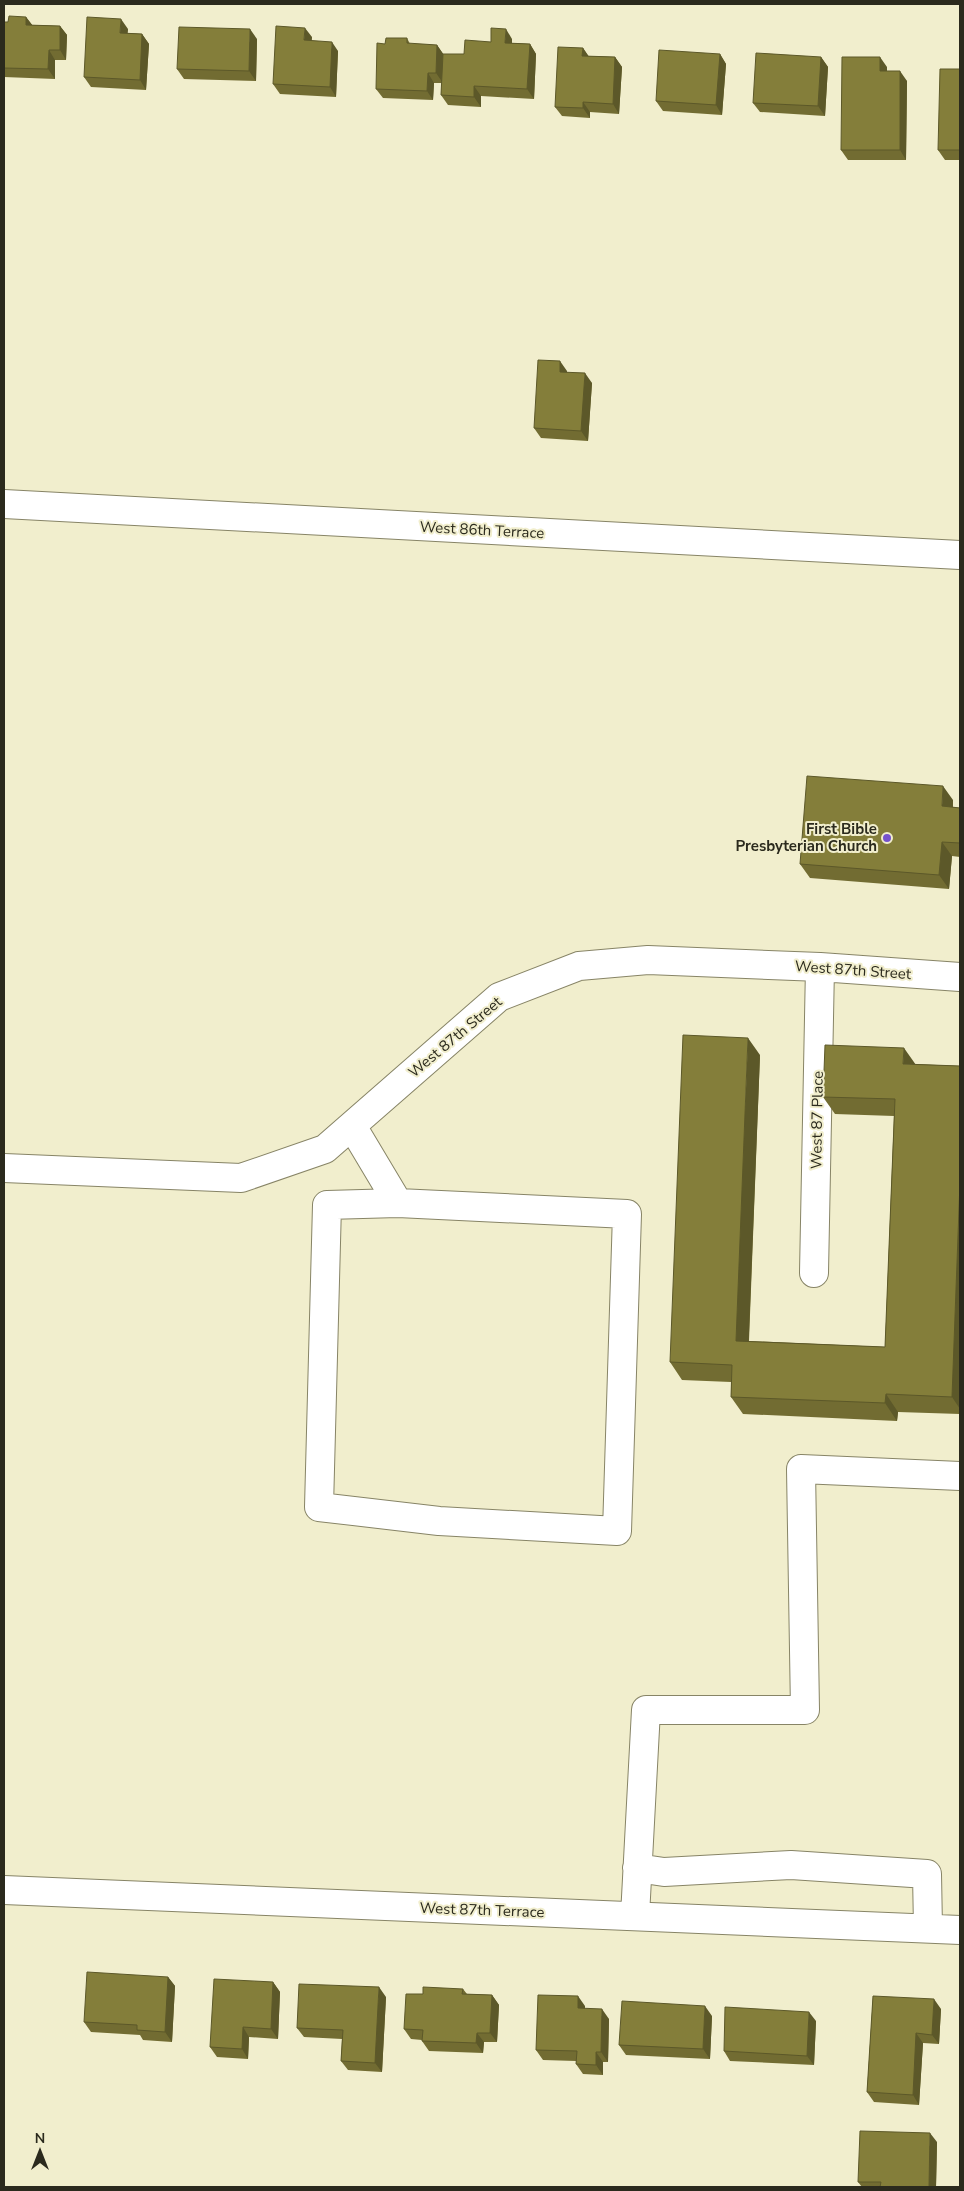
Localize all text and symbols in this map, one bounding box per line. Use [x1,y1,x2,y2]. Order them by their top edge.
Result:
street label: West 86th Terrace [419,517,545,543]
place label: First Bible Presbyterian Church [735,819,877,856]
marker: First Bible Presbyterian Church [881,832,893,844]
street label: West 87th Street [794,956,913,984]
street label: West 87th Street [404,991,507,1082]
street label: West 87 Place [806,1071,828,1169]
street label: West 87th Terrace [419,1898,545,1922]
north arrow [15,2126,65,2176]
text: N [35,2129,45,2148]

